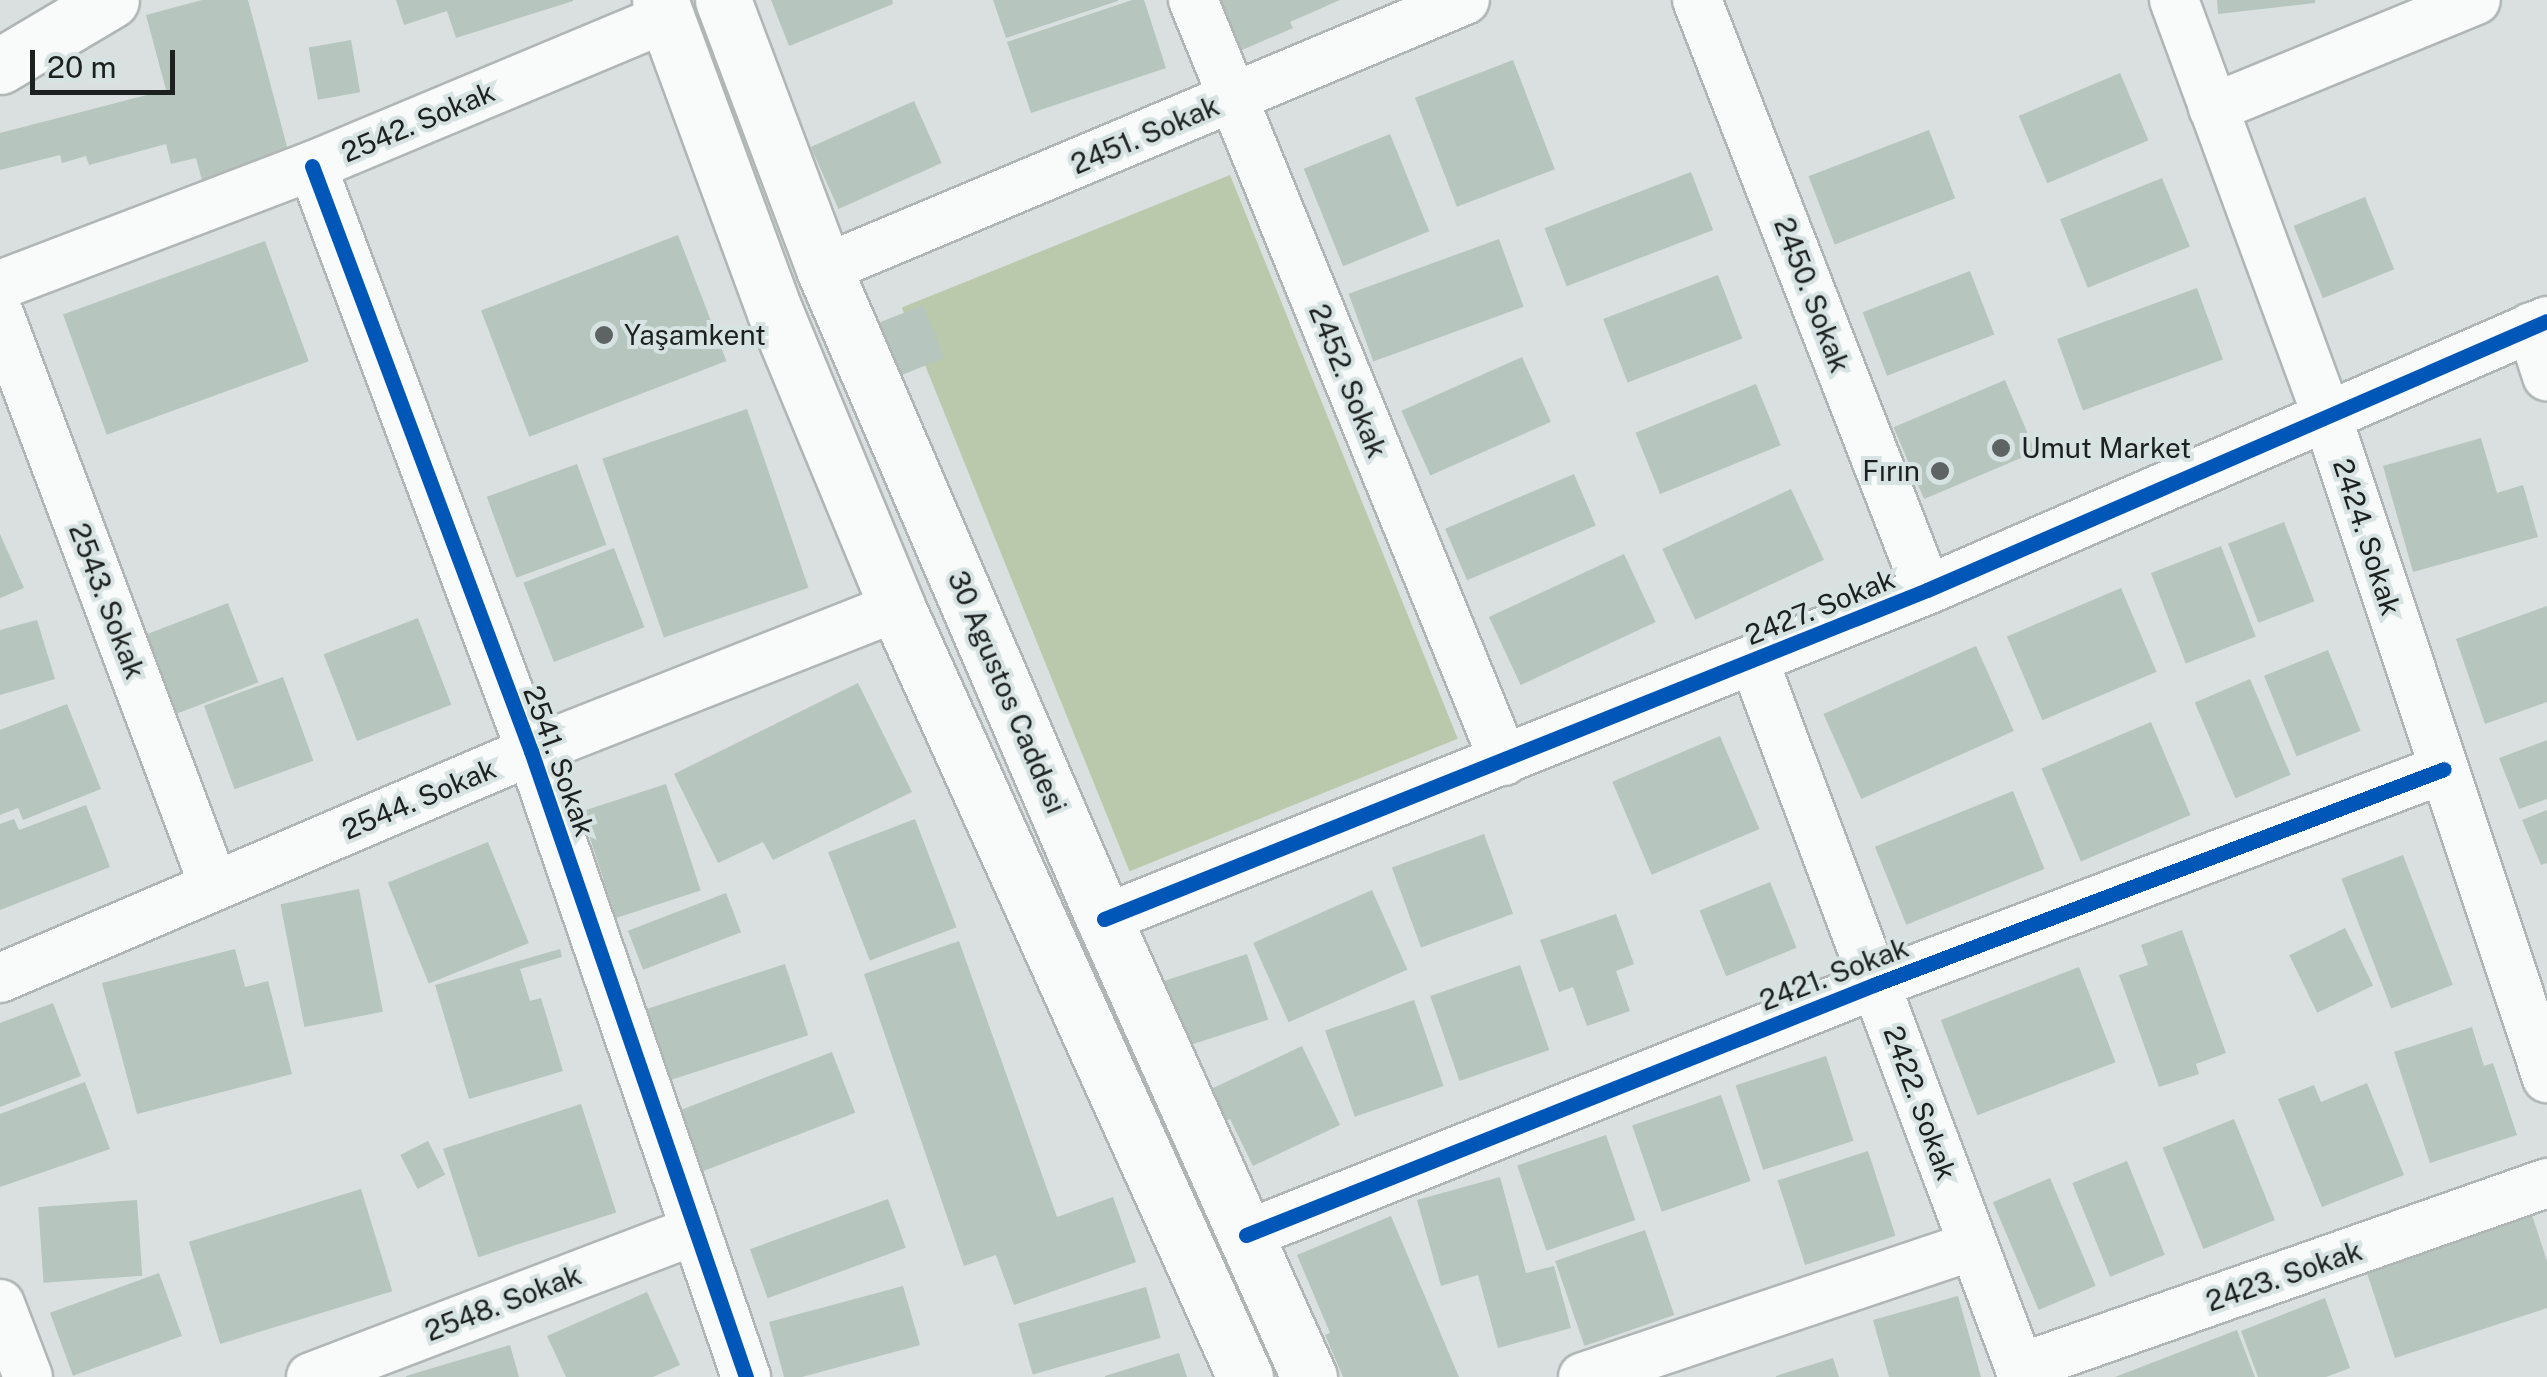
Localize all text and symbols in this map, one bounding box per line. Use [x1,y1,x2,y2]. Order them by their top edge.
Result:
scale bar [35,30,180,92]
text: 20 m [47,49,116,85]
street label: 2542. Sokak [336,75,500,169]
street label: 2451. Sokak [1066,89,1224,181]
street label: 2450. Sokak [1767,213,1857,377]
street label: 2452. Sokak [1302,299,1394,463]
place label: Yaşamkent [624,318,766,352]
marker: Yaşamkent [593,324,615,346]
place label: Umut Market [2021,431,2191,465]
marker: Umut Market [1990,437,2012,459]
place label: Fırın [1862,454,1920,488]
street label: 2424. Sokak [2326,454,2408,620]
marker: Fırın [1929,460,1951,482]
street label: 2543. Sokak [62,518,152,684]
street label: 2427. Sokak [1740,562,1900,652]
street label: 30 Agustos Caddesi [941,566,1073,818]
street label: 2541. Sokak [516,681,602,841]
street label: 2544. Sokak [337,751,501,847]
street label: 2421. Sokak [1755,930,1913,1018]
street label: 2422. Sokak [1877,1021,1963,1185]
street label: 2423. Sokak [2202,1234,2366,1318]
street label: 2548. Sokak [420,1258,586,1348]

